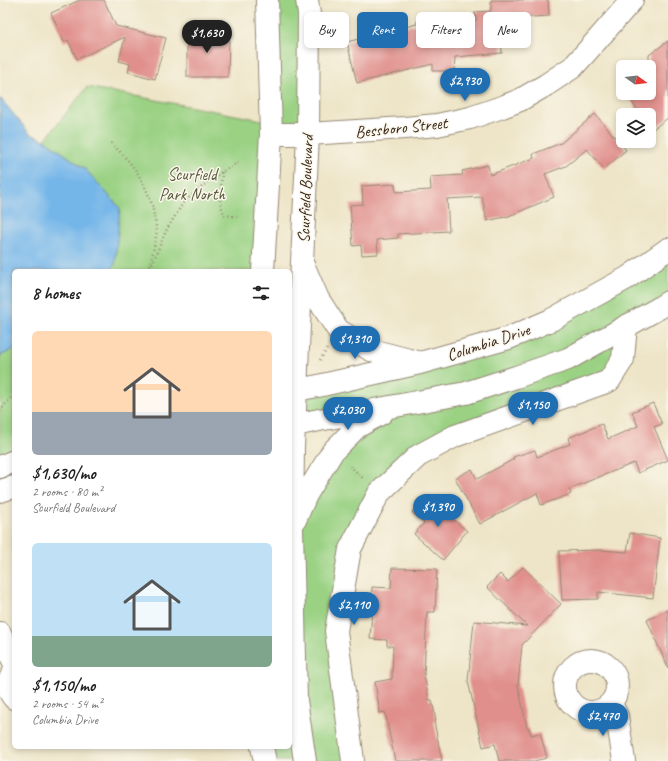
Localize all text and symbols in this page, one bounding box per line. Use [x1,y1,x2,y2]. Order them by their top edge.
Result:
chip: Buy [304,12,349,48]
chip: Rent [357,12,408,48]
chip: Filters [416,12,475,48]
chip: New [483,12,531,48]
pin: $1,630 [174,20,240,54]
text: $1,630 [191,25,223,41]
north arrow [616,60,656,100]
map controls [616,60,656,148]
pin: $2,930 [432,68,498,102]
text: $2,930 [449,73,481,89]
button: layers [616,108,656,148]
street label: Bessboro Street [354,112,450,143]
street label: Scurfield Boulevard [293,131,318,243]
park label: Scurfield Park North [159,164,226,205]
icon: filters [250,282,272,304]
text: 8 homes [32,283,80,304]
street label: Columbia Drive [444,319,534,366]
pin: $1,310 [322,326,388,360]
text: $1,310 [339,331,371,347]
icon: home [116,357,188,429]
pin: $1,150 [500,392,566,426]
pin: $2,030 [315,397,381,431]
text: $1,150 [517,397,549,413]
text: $2,030 [332,402,364,418]
text: $1,630/mo [32,463,96,484]
text: 2 rooms · 80 m² [32,484,102,500]
pin: $1,390 [405,494,471,528]
text: $1,390 [422,499,454,515]
text: Scurfield Boulevard [32,500,115,516]
icon: home [116,569,188,641]
pin: $2,110 [321,592,387,626]
text: $2,110 [338,597,370,613]
text: $1,150/mo [32,675,95,696]
text: 2 rooms · 54 m² [32,696,102,712]
pin: $2,470 [570,703,636,737]
text: $2,470 [587,708,619,724]
text: Columbia Drive [32,712,98,728]

